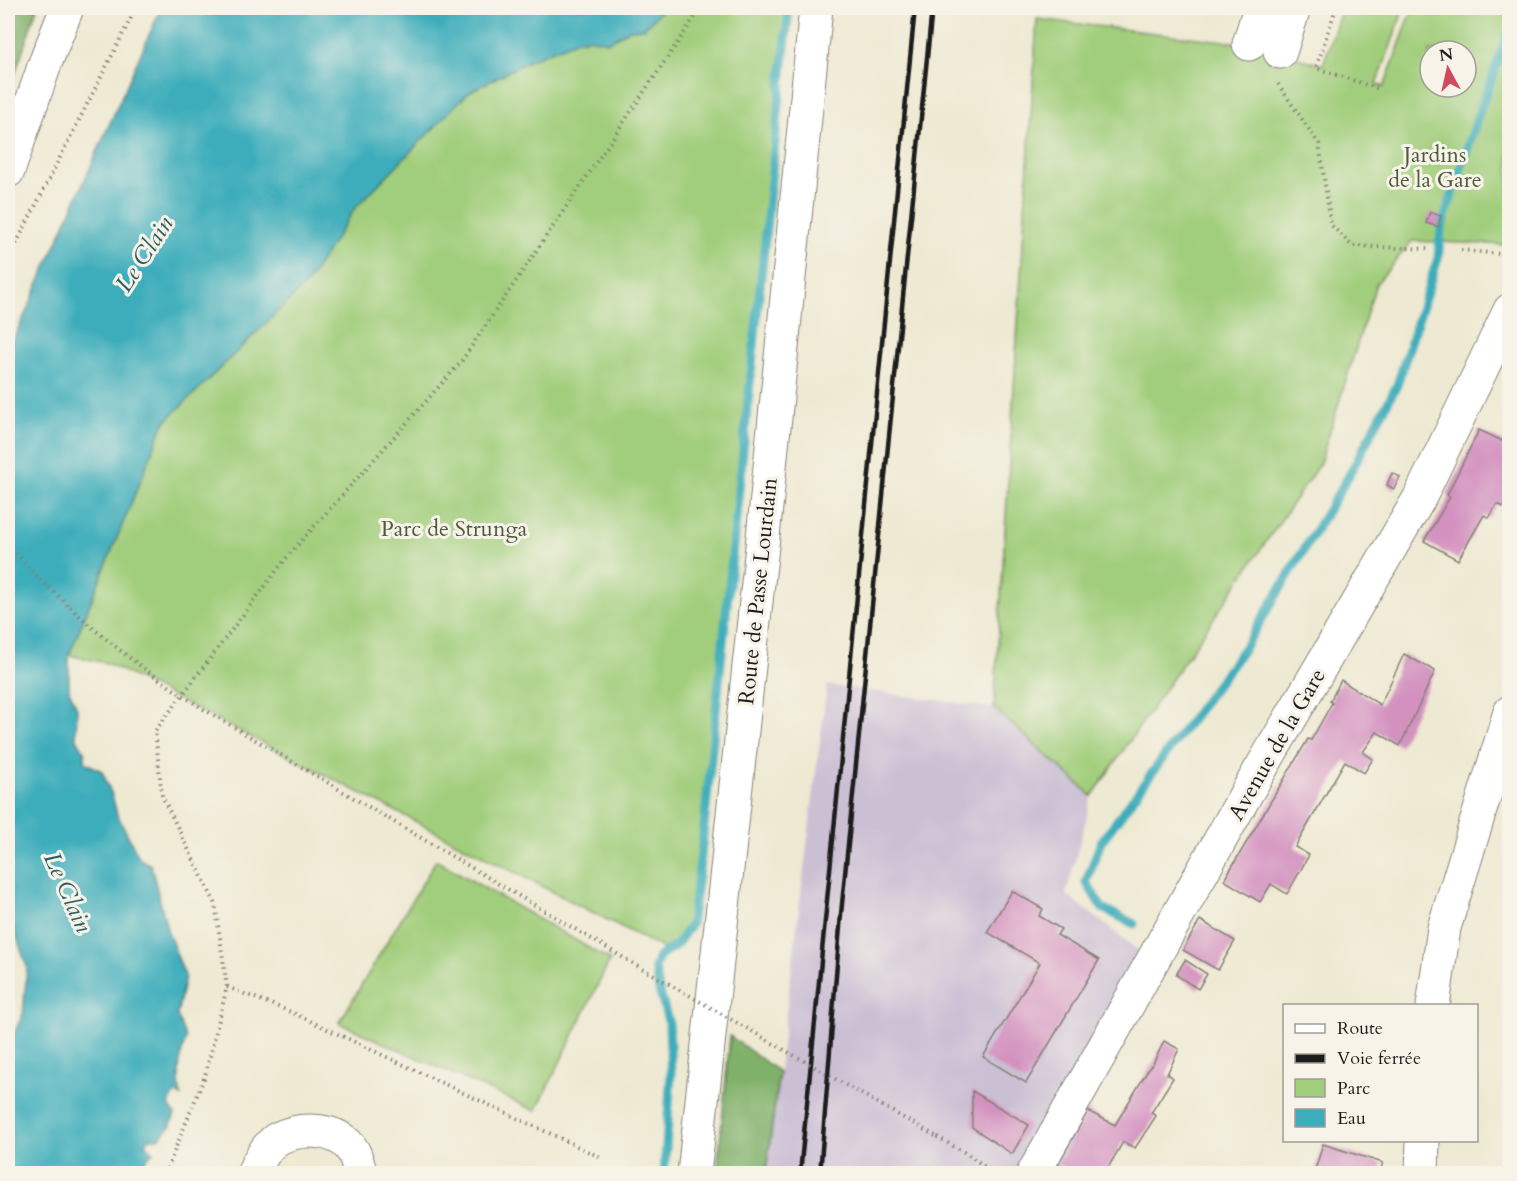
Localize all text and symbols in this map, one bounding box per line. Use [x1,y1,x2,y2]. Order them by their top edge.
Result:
north arrow [1418,39,1478,99]
text: N [1438,43,1455,67]
park label: Jardins de la Gare [1388,140,1482,195]
water label: Le Clain [108,210,181,299]
street label: Route de Passe Lourdain [731,476,785,706]
park label: Parc de Strunga [381,514,528,544]
street label: Avenue de la Gare [1221,663,1333,826]
water label: Le Clain [35,847,100,938]
legend [1283,1004,1478,1142]
text: Route [1337,1016,1383,1041]
text: Voie ferrée [1337,1046,1421,1071]
text: Parc [1337,1076,1370,1101]
text: Eau [1337,1106,1366,1131]

